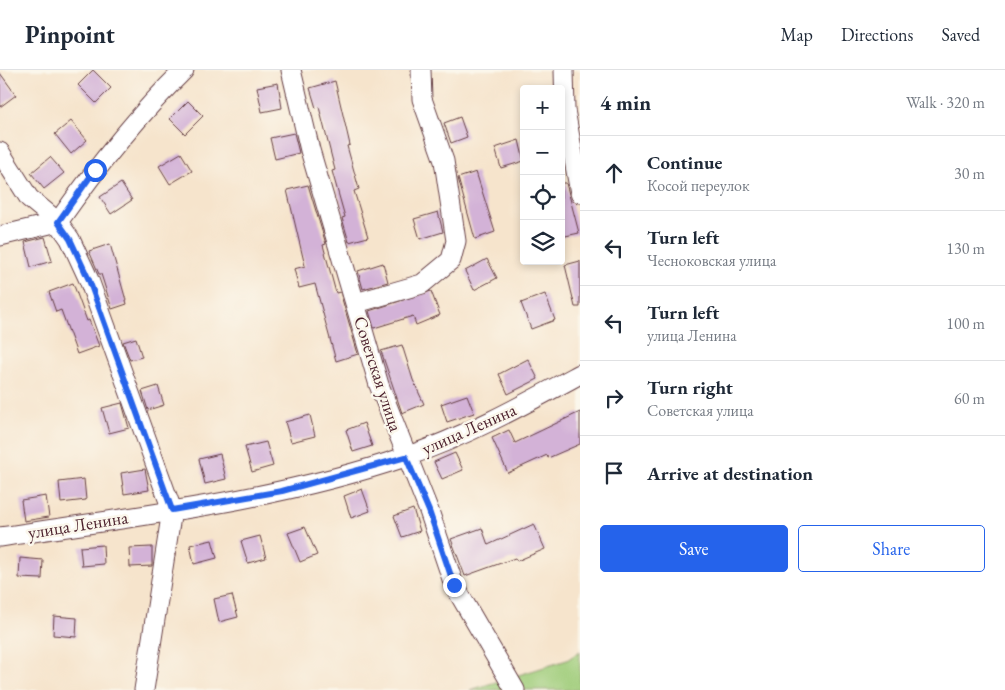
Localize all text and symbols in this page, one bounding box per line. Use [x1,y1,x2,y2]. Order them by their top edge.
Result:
text: Pinpoint [25,19,115,50]
text: Map [781,23,813,46]
text: Directions [841,23,913,46]
text: Saved [941,23,980,46]
map controls [520,85,565,265]
button: + [520,85,565,130]
text: 4 min [600,89,651,116]
text: Walk · 320 m [906,92,985,113]
button: − [520,130,565,175]
text: Continue [647,150,722,175]
route start [84,159,107,182]
icon: ahead [600,159,628,187]
text: 30 m [954,163,985,184]
button: locate [520,175,565,220]
text: Косой переулок [647,175,750,196]
button: layers [520,220,565,265]
text: Turn left [647,225,719,250]
icon: left [600,234,628,262]
text: 130 m [946,238,985,259]
text: Чесноковская улица [647,250,776,271]
text: Turn left [647,300,719,325]
icon: left [600,309,628,337]
street label: Советская улица [349,313,408,435]
text: 100 m [946,313,985,334]
text: улица Ленина [647,325,737,346]
text: Turn right [647,375,733,400]
icon: right [600,384,628,412]
text: 60 m [954,388,985,409]
street label: улица Ленина [418,397,520,460]
text: Советская улица [647,400,754,421]
icon: arrive [600,459,628,487]
text: Arrive at destination [647,461,813,486]
street label: улица Ленина [26,505,130,544]
button: Save [600,525,788,572]
button: Share [798,525,985,572]
route end [443,574,466,597]

